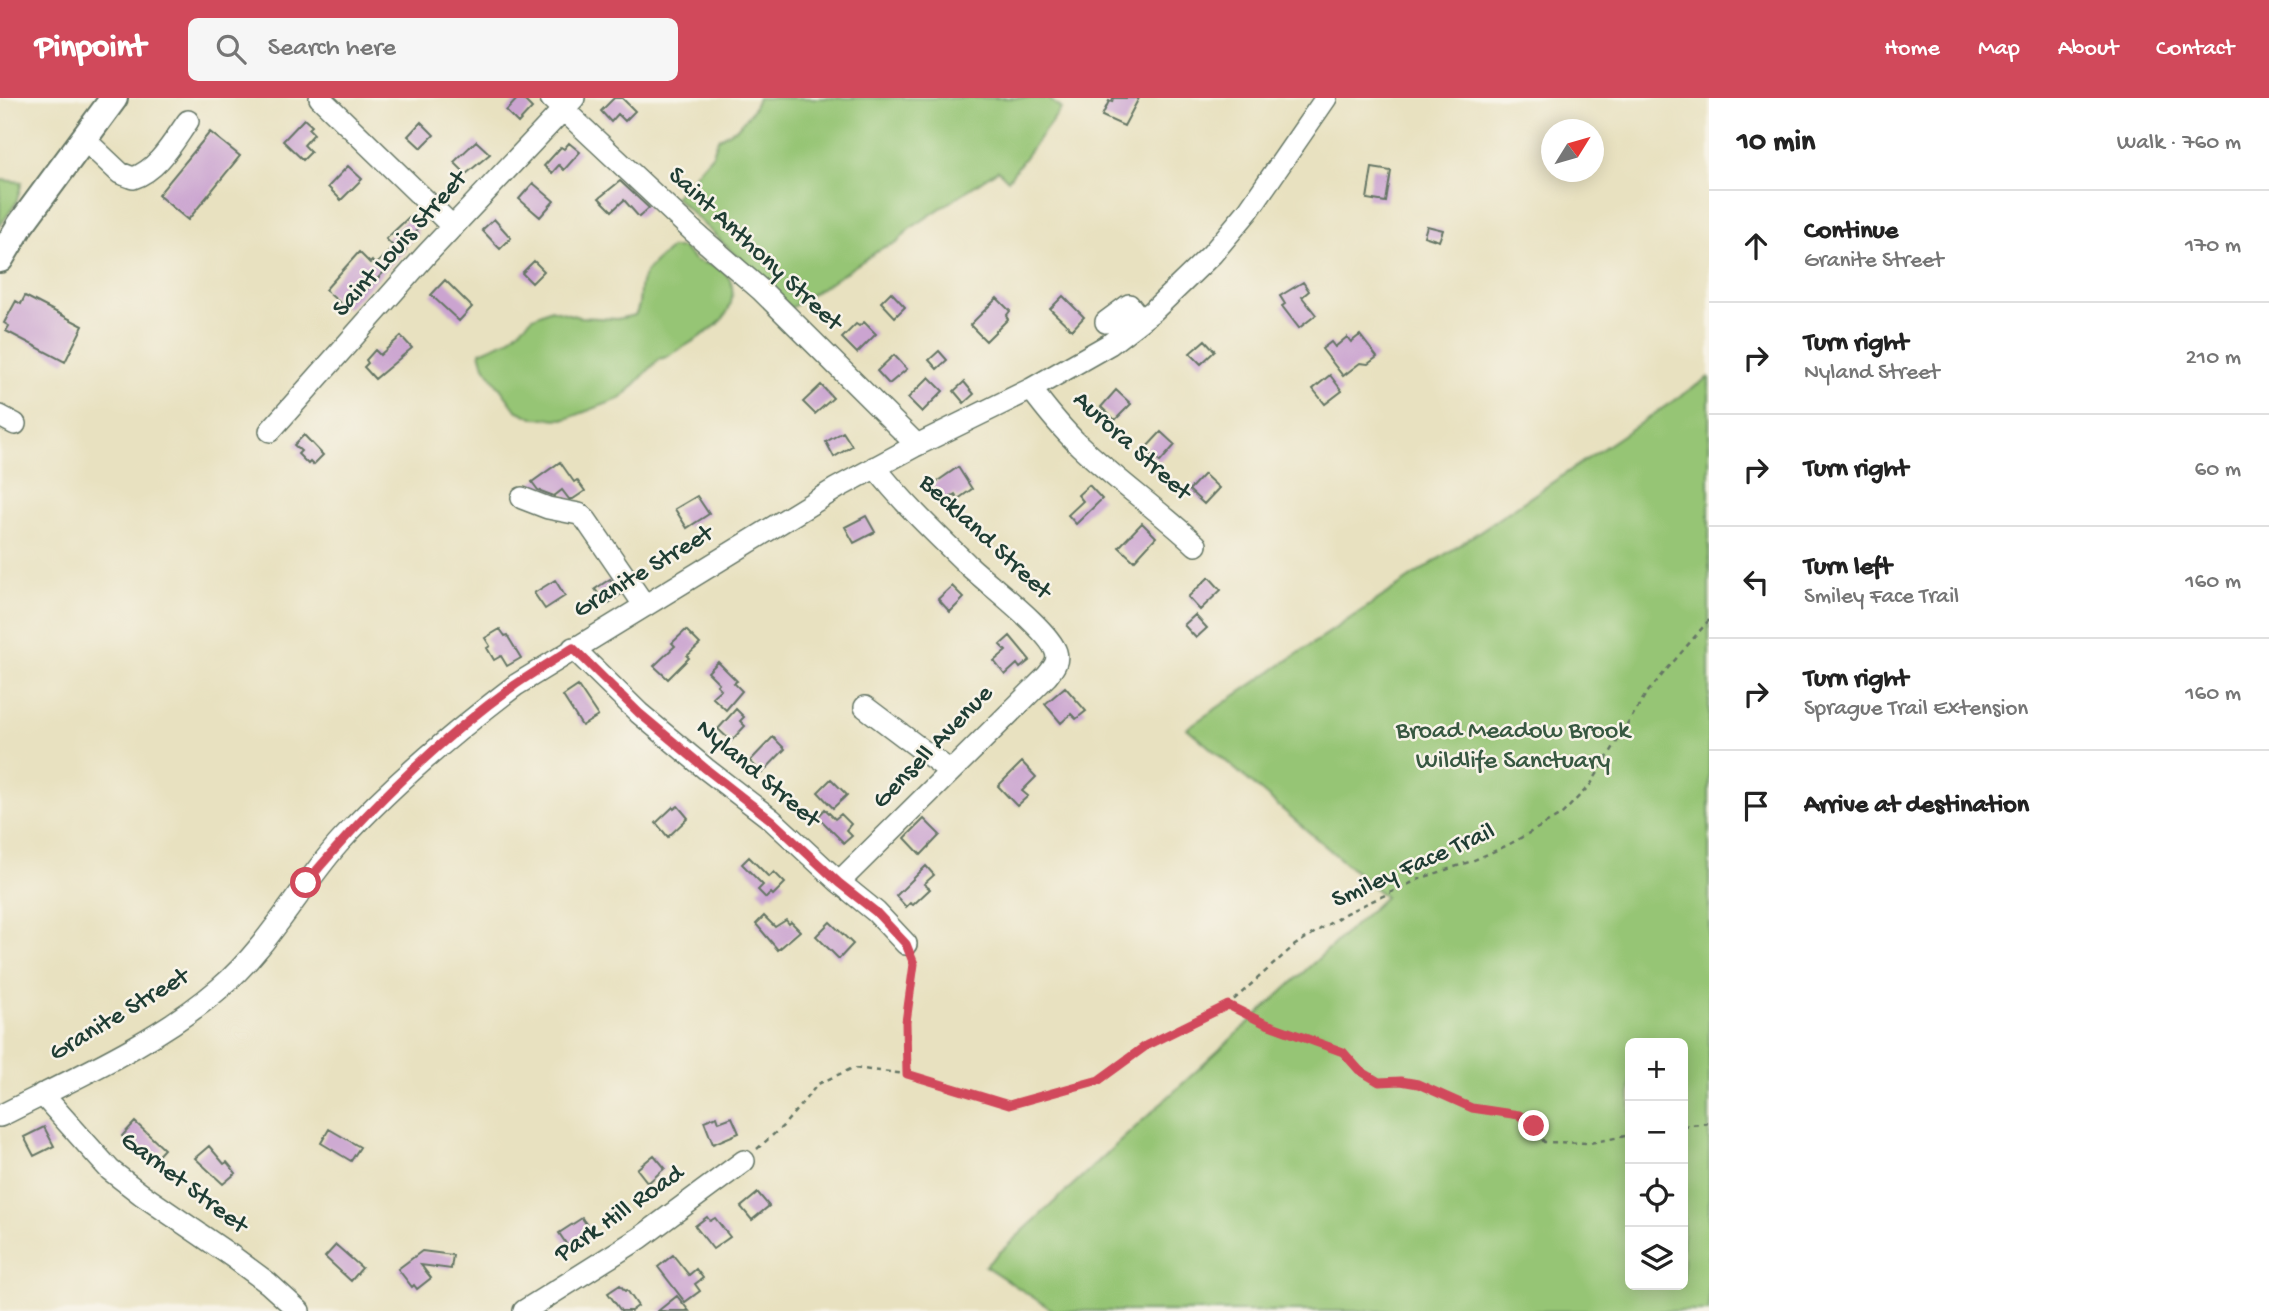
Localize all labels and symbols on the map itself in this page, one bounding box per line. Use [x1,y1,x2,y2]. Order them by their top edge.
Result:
north arrow [1541,119,1604,182]
street label: Saint Anthony Street [660,161,850,341]
street label: Saint Louis Street [327,163,477,325]
street label: Aurora Street [1065,386,1199,510]
street label: Beckland Street [910,468,1059,609]
street label: Granite Street [568,518,722,627]
street label: Gensell Avenue [867,679,1001,817]
street label: Nyland Street [688,714,827,838]
park label: Broad Meadow Brook Wildlife Sanctuary [1395,717,1632,778]
street label: Smiley Face Trail [1328,817,1500,917]
route start [290,867,321,898]
street label: Granite Street [44,961,198,1070]
route end [1518,1110,1549,1141]
street label: Garnet Street [113,1126,255,1244]
street label: Park Hill Road [549,1158,692,1271]

